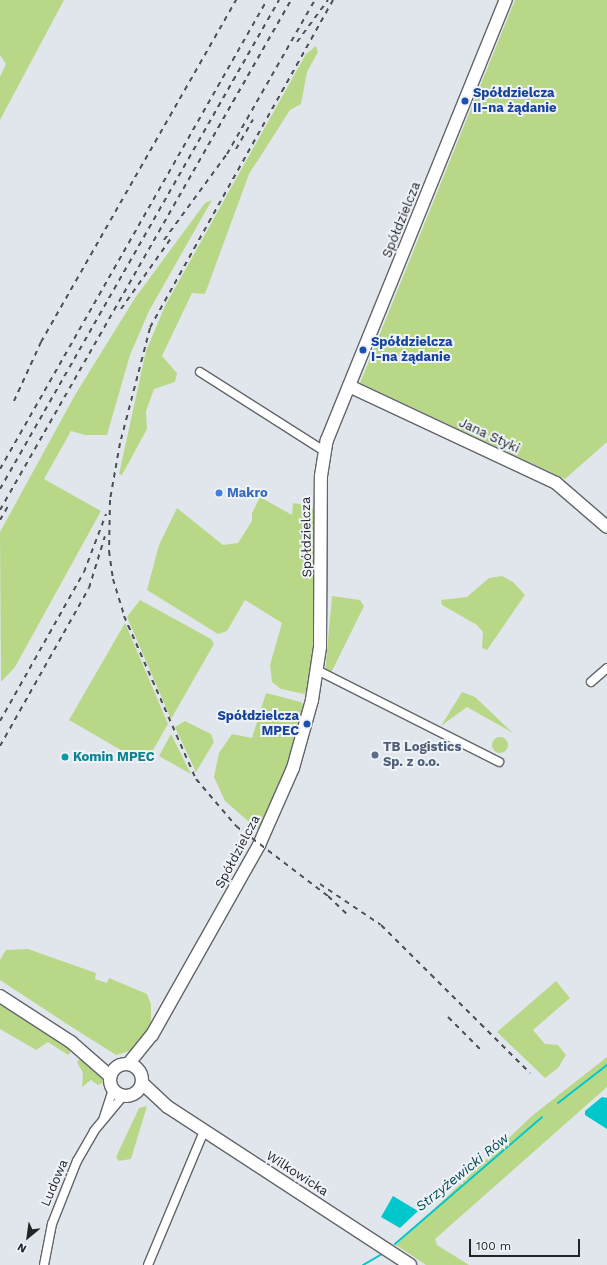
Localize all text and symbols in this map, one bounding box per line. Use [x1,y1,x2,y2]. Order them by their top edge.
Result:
place label: Spółdzielcza II-na żądanie [473,86,557,117]
marker: Spółdzielcza II-na żądanie [460,96,470,106]
street label: Spółdzielcza [380,180,424,260]
place label: Spółdzielcza I-na żądanie [371,335,453,366]
marker: Spółdzielcza I-na żądanie [358,345,368,355]
street label: Jana Styki [456,415,522,457]
place label: Makro [227,485,268,501]
marker: Makro [214,488,224,498]
street label: Spółdzielcza [298,497,316,577]
place label: Spółdzielcza MPEC [217,709,299,740]
marker: Spółdzielcza MPEC [302,719,312,729]
place label: TB Logistics Sp. z o.o. [383,740,461,771]
place label: Komin MPEC [73,749,155,765]
marker: TB Logistics Sp. z o.o. [370,750,380,760]
marker: Komin MPEC [60,752,70,762]
street label: Spółdzielcza [212,813,264,891]
water label: Strzyżewicki Rów [412,1129,512,1215]
street label: Wilkowicka [263,1148,331,1200]
street label: Ludowa [38,1157,72,1209]
north arrow [8,1217,48,1257]
scale bar [471,1231,582,1257]
text: 100 m [476,1239,511,1253]
text: N [15,1240,29,1256]

